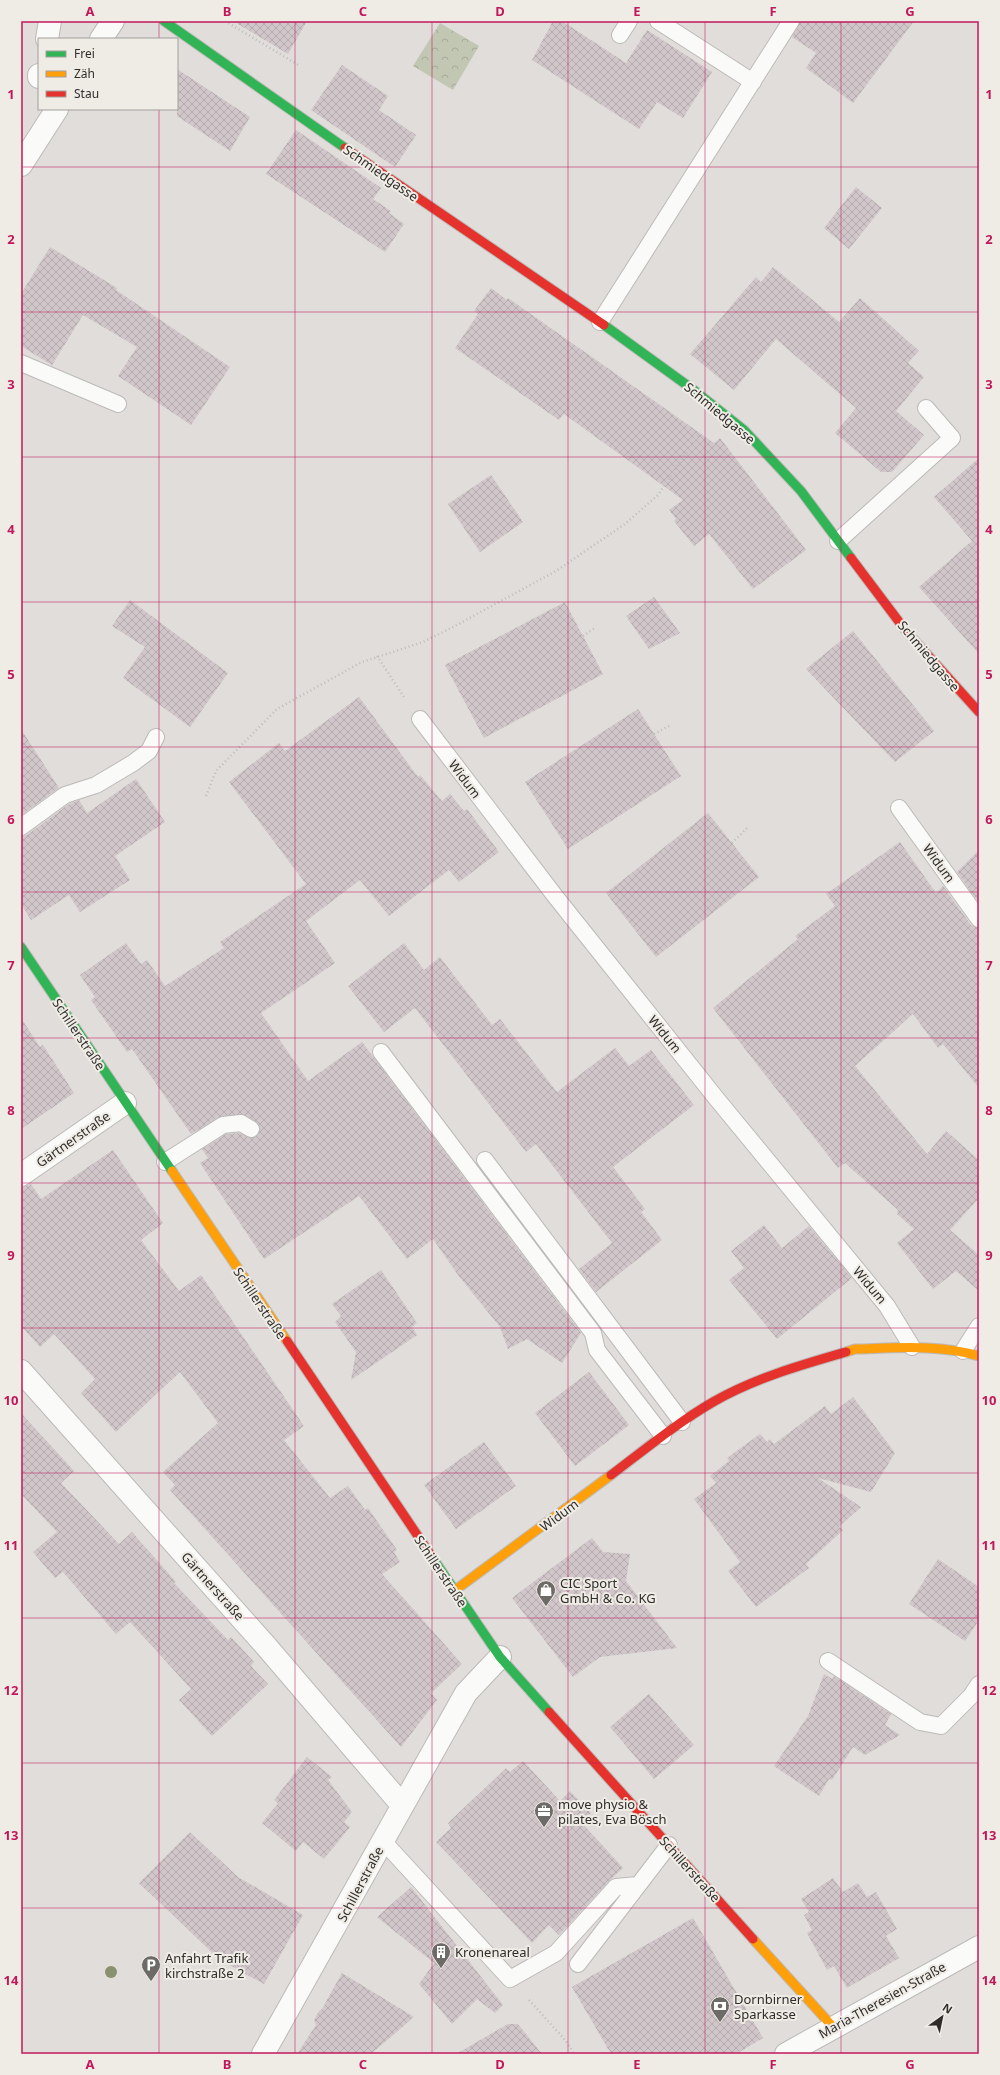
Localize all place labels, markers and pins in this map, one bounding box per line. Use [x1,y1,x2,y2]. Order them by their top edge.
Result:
place label: CIC Sport GmbH & Co. KG [560,1574,656,1607]
shop icon: CIC Sport GmbH & Co. KG [535,1579,557,1607]
place label: move physio & pilates, Eva Bösch [558,1795,666,1828]
office icon: move physio & pilates, Eva Bösch [533,1800,555,1828]
building icon: Kronenareal [430,1941,452,1969]
place label: Kronenareal [455,1943,530,1961]
place label: Anfahrt Trafik kirchstraße 2 [165,1949,248,1982]
parking icon: Anfahrt Trafik kirchstraße 2 [140,1954,162,1982]
place label: Dornbirner Sparkasse [734,1990,803,2023]
bank icon: Dornbirner Sparkasse [709,1995,731,2023]

